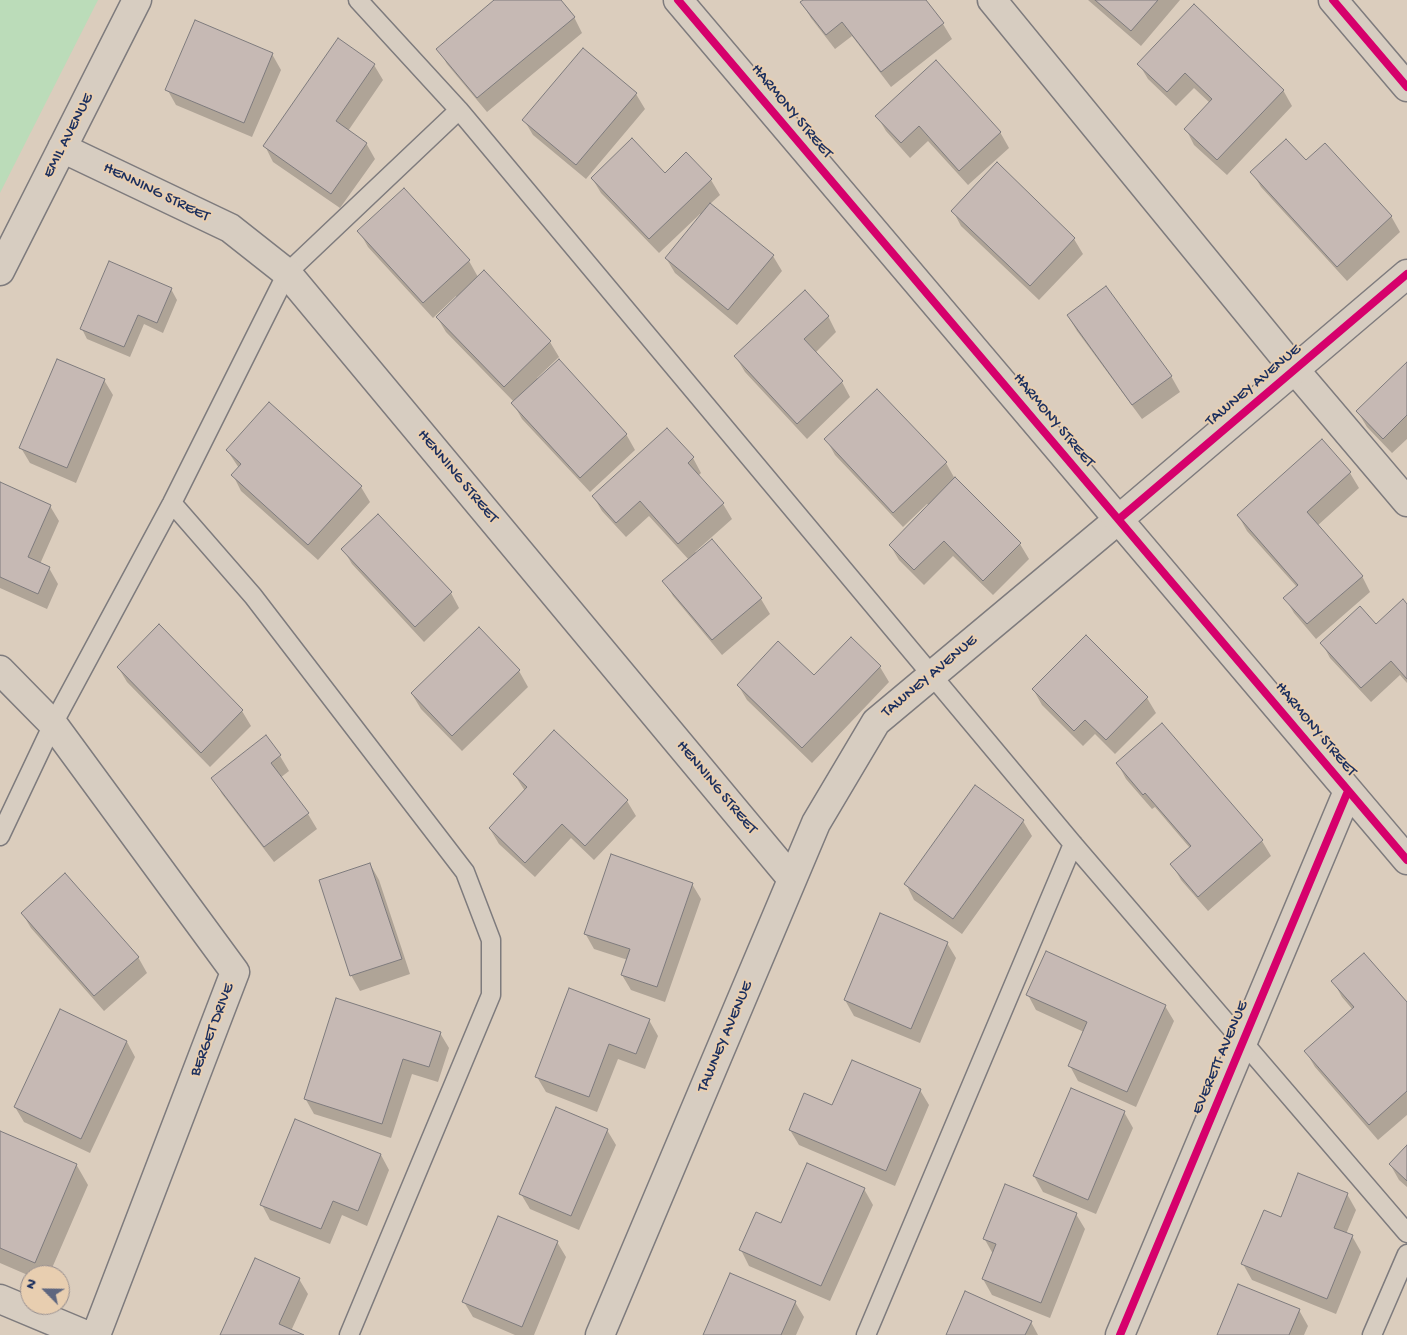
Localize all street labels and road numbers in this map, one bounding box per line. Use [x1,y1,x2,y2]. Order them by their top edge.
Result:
street label: HARMONY STREET [746,61,836,163]
street label: EMIL AVENUE [39,90,99,182]
street label: HENNING STREET [100,159,212,227]
street label: TAWNEY AVENUE [1202,340,1306,432]
street label: HARMONY STREET [1008,370,1098,472]
street label: HENNING STREET [412,426,502,528]
street label: TAWNEY AVENUE [878,631,982,723]
street label: HARMONY STREET [1270,679,1360,781]
street label: HENNING STREET [671,737,761,839]
street label: TAWNEY AVENUE [694,979,758,1095]
street label: BERGET DRIVE [186,981,240,1079]
street label: EVERETT AVENUE [1188,998,1254,1118]

